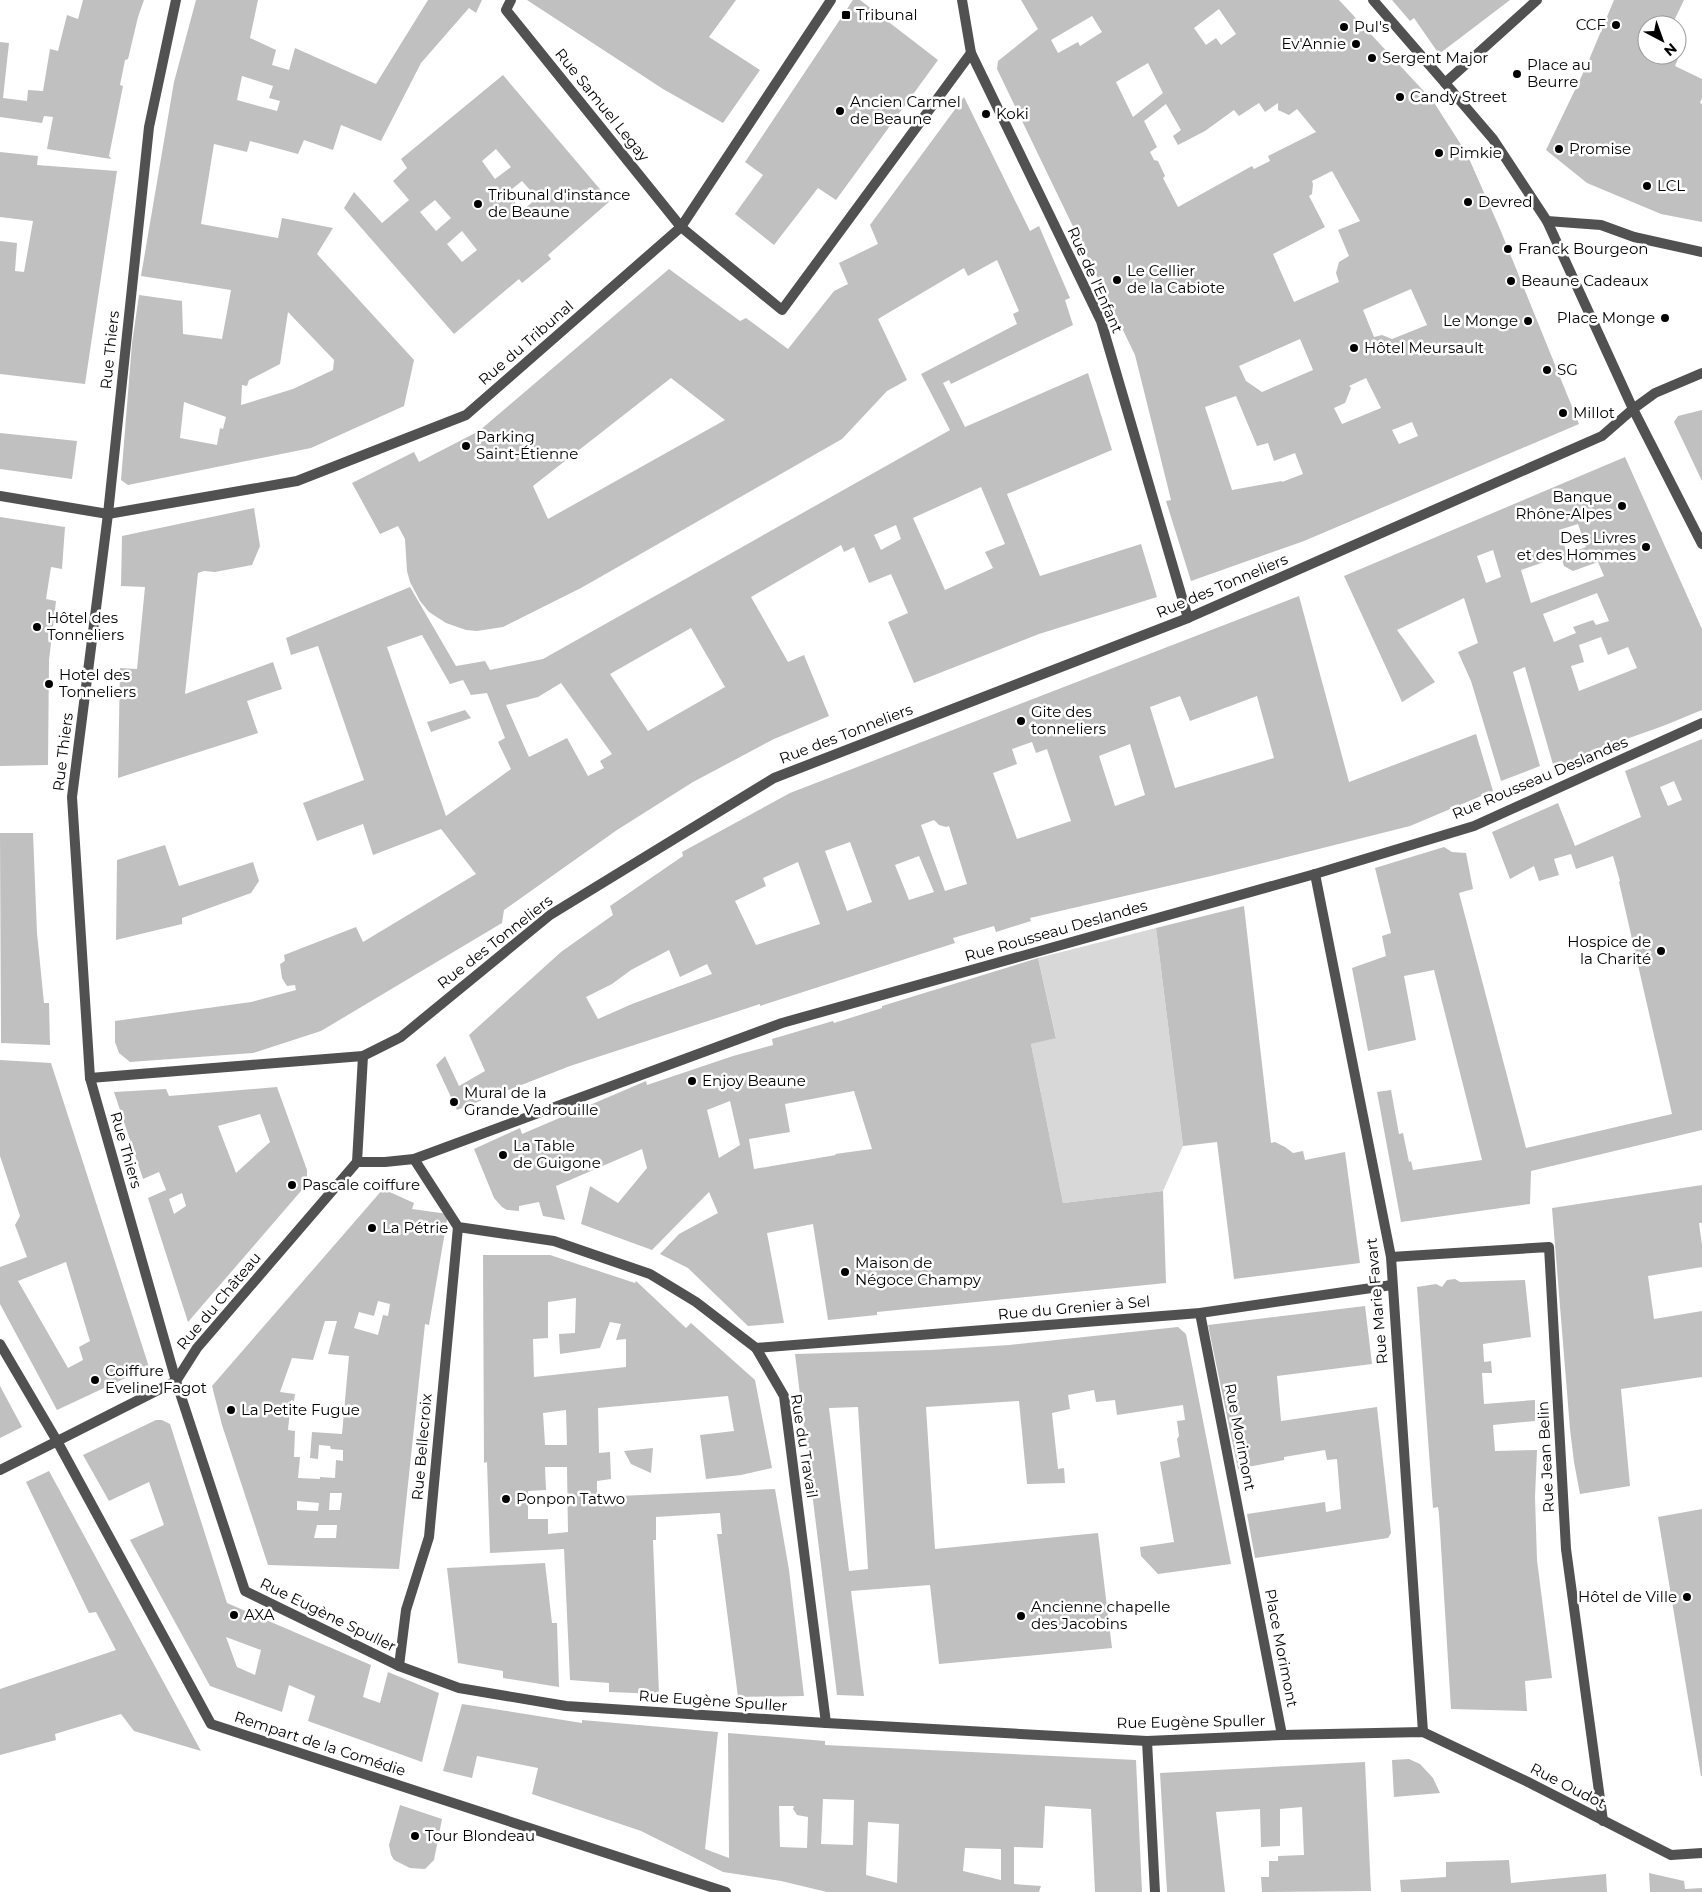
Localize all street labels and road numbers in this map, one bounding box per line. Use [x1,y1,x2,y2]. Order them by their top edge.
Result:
street label: Rue Samuel Legay [551,44,654,166]
street label: Rue de l'Enfant [1064,224,1127,336]
street label: Rue du Tribunal [474,296,577,389]
street label: Rue Thiers [96,310,123,390]
street label: Rue des Tonneliers [1153,549,1291,622]
street label: Rue des Tonneliers [776,699,915,768]
street label: Rue Thiers [48,712,77,792]
street label: Rue Rousseau Deslandes [1449,732,1630,823]
street label: Rue des Tonneliers [433,891,556,993]
street label: Rue Rousseau Deslandes [962,895,1149,966]
street label: Rue Thiers [106,1109,147,1190]
street label: Rue Marie Favart [1362,1237,1391,1365]
street label: Rue du Château [172,1248,265,1353]
street label: Rue du Grenier à Sel [997,1291,1151,1324]
street label: Rue Morimont [1221,1382,1260,1492]
street label: Rue du Travail [787,1392,822,1499]
street label: Rue Bellecroix [407,1393,436,1501]
street label: Rue Jean Belin [1533,1401,1558,1513]
street label: Rue Eugène Spuller [257,1573,399,1656]
street label: Place Morimont [1261,1587,1302,1709]
street label: Rue Eugène Spuller [638,1686,788,1715]
street label: Rempart de la Comédie [232,1707,408,1780]
street label: Rue Eugène Spuller [1116,1711,1266,1732]
street label: Rue Oudot [1527,1758,1609,1813]

